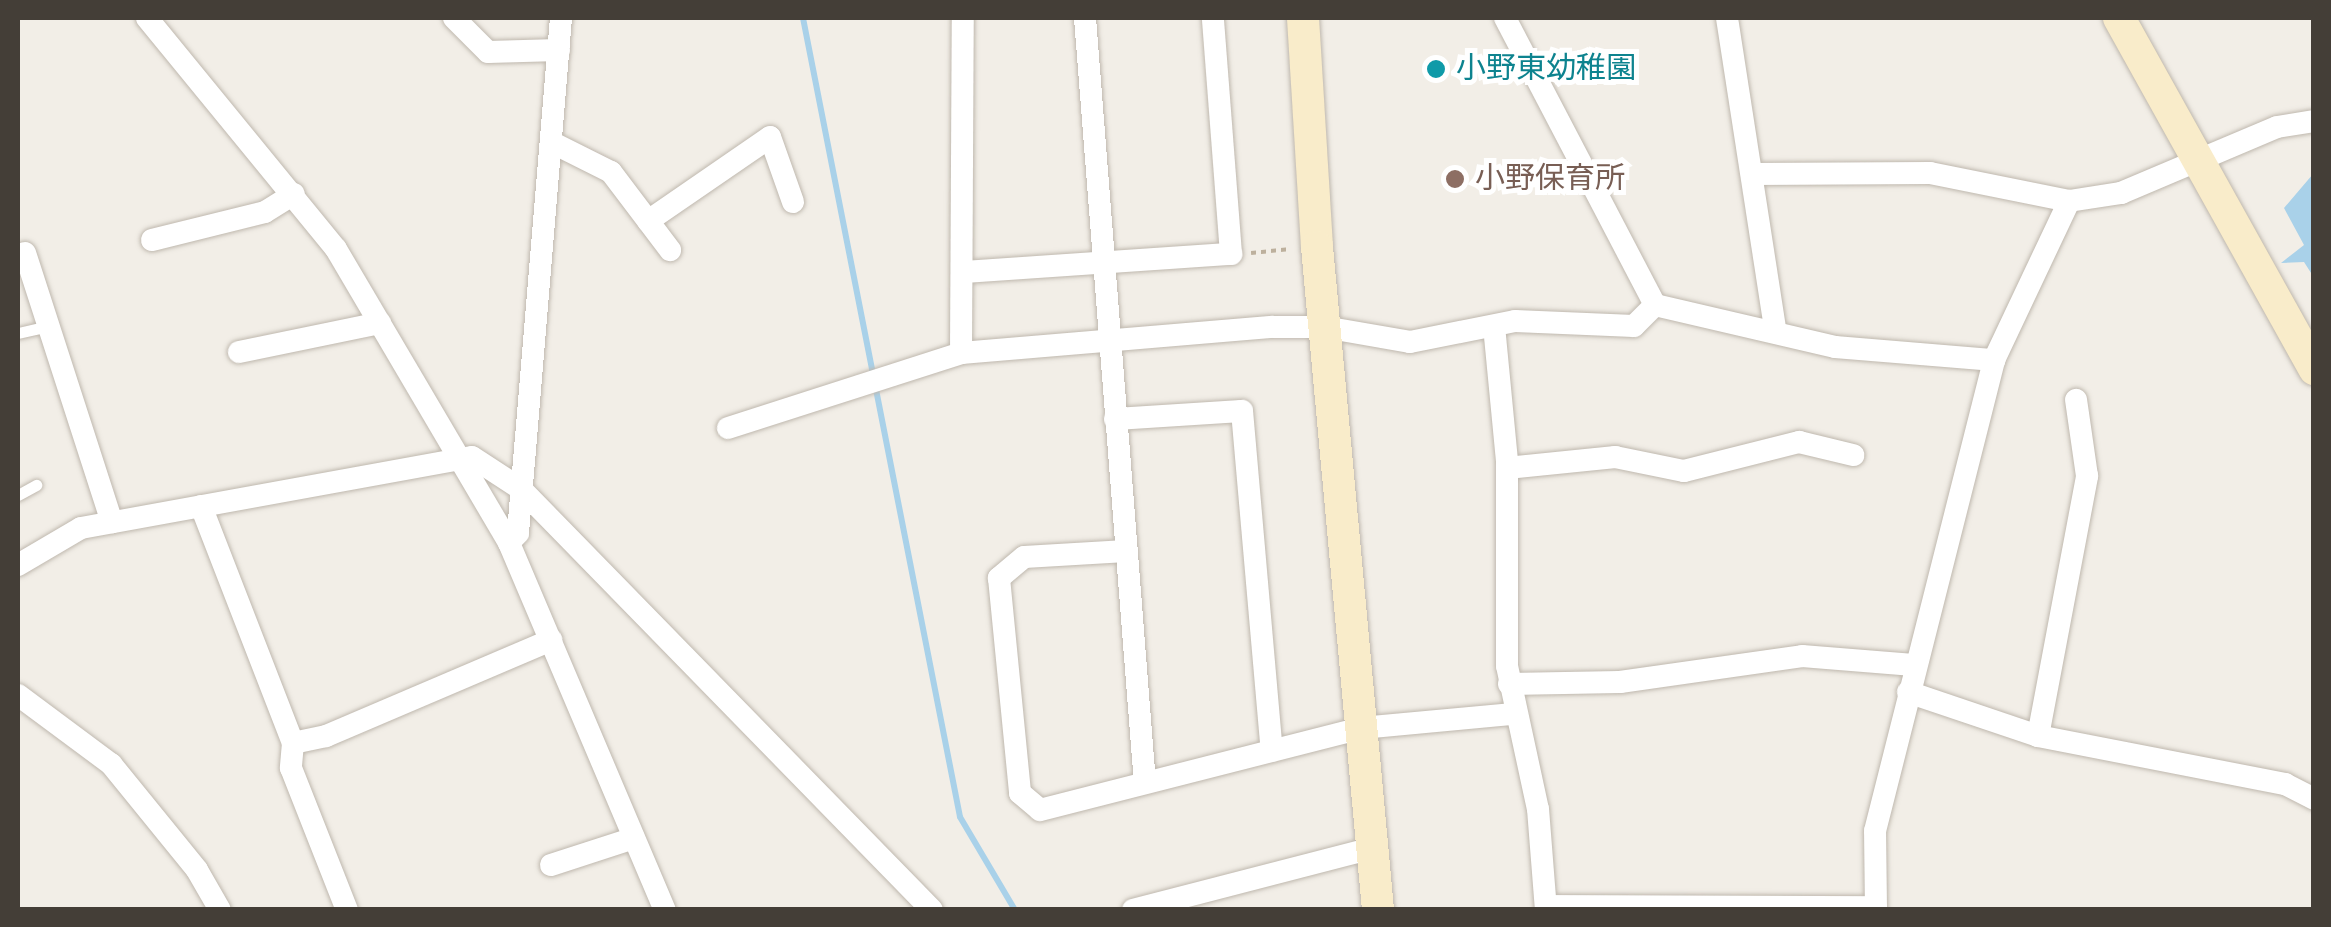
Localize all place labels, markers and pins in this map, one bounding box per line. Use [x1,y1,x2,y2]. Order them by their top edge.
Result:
place label: 小野東幼稚園 [1456,51,1636,87]
marker: 小野東幼稚園 [1425,58,1447,80]
place label: 小野保育所 [1475,161,1625,197]
marker: 小野保育所 [1444,168,1466,190]

